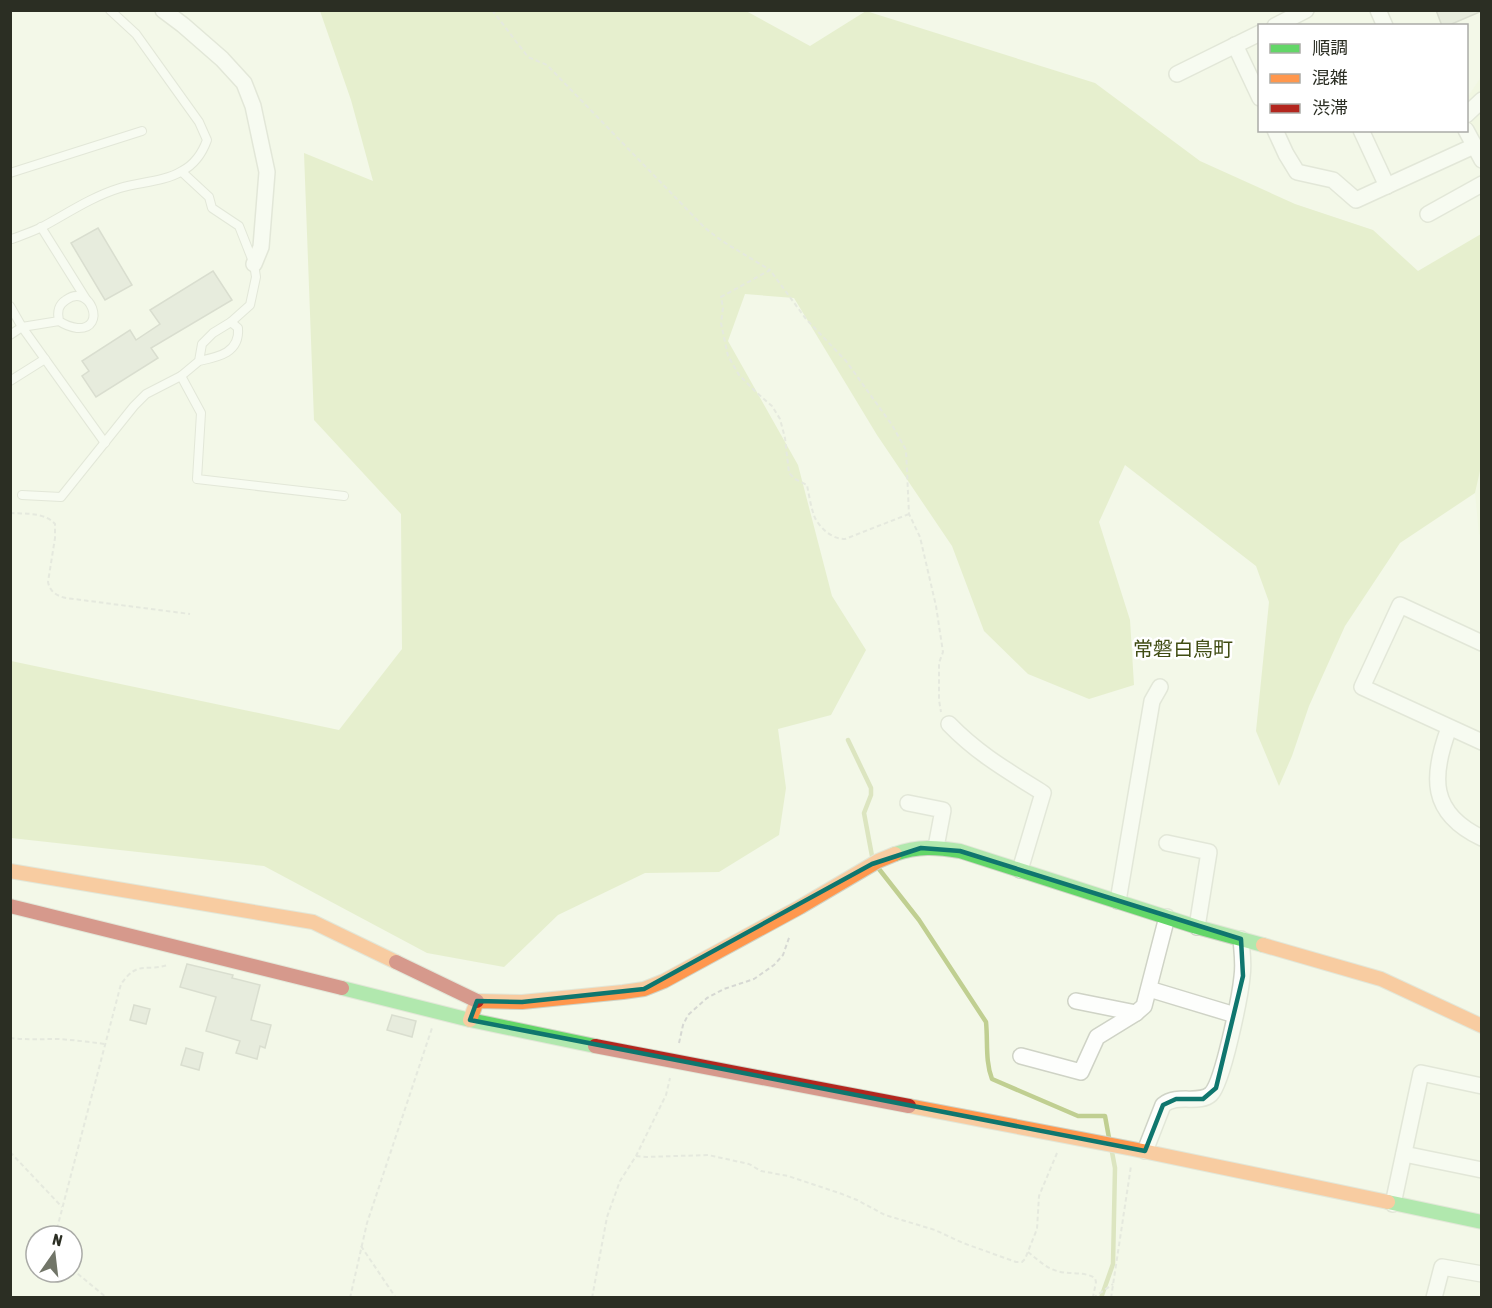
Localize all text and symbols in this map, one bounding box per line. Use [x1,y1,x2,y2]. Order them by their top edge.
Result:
legend [1258,24,1468,132]
text: 順調 [1312,37,1348,58]
text: 混雑 [1312,67,1348,88]
text: 渋滞 [1312,97,1348,118]
district label: 常磐白鳥町 [1133,637,1233,660]
north arrow [24,1224,84,1284]
text: N [51,1230,64,1249]

